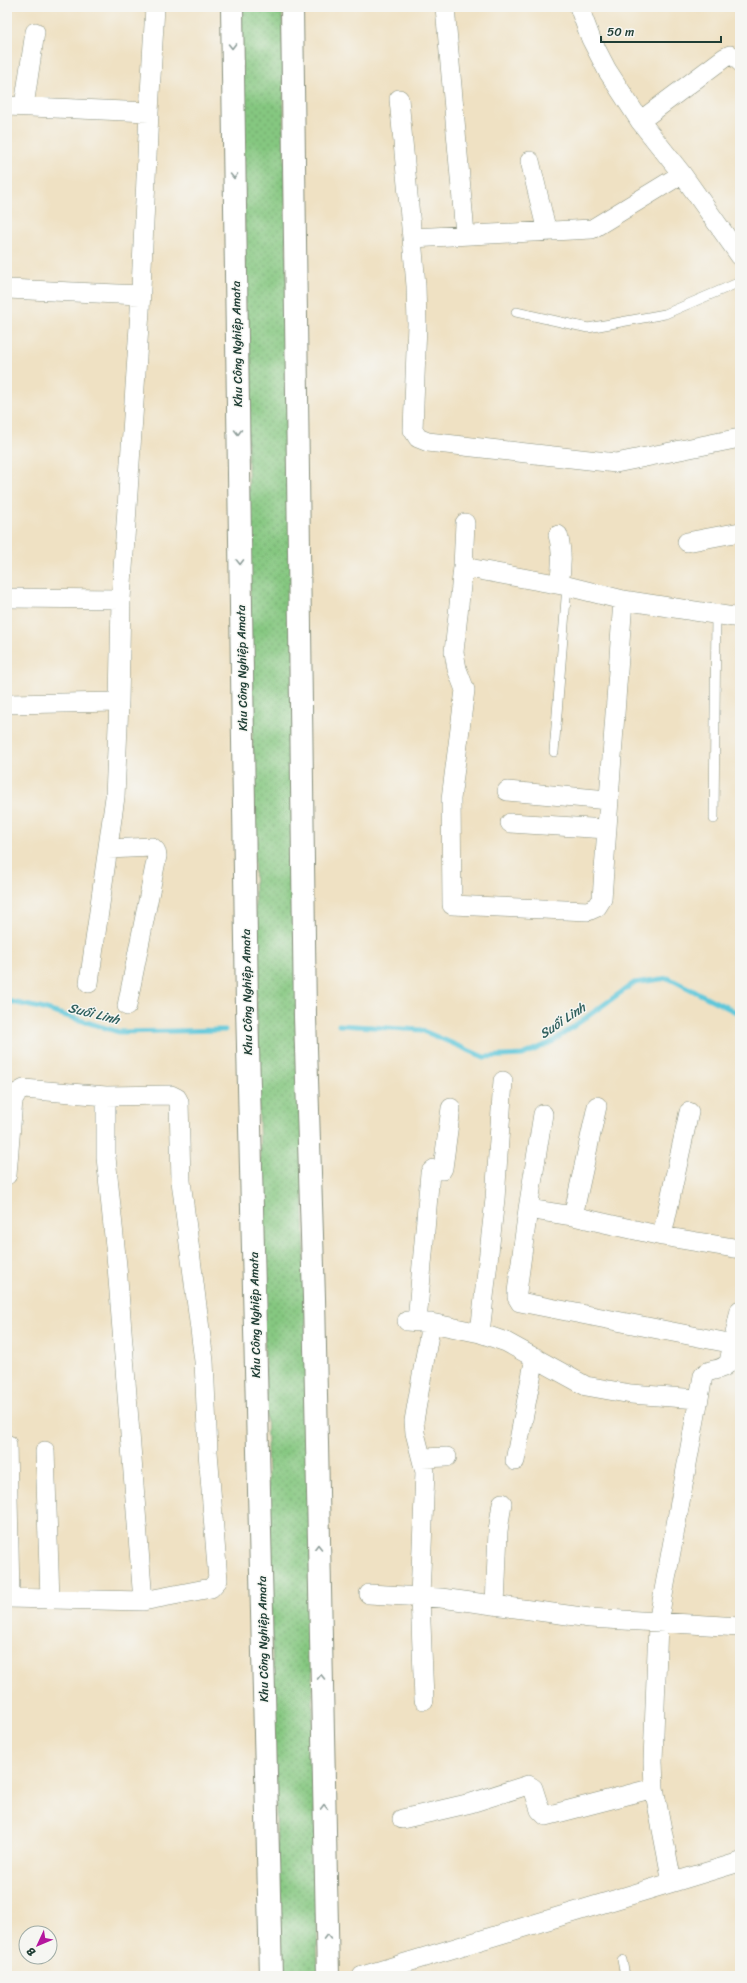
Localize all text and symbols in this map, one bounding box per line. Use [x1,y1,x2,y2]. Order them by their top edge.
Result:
scale bar [601,18,721,44]
text: 50 m [607,21,634,43]
one-way arrow [228,43,236,49]
one-way arrow [230,173,238,179]
street label: Khu Công Nghiệp Amata [225,280,249,407]
one-way arrow [234,429,242,435]
one-way arrow [236,559,244,565]
street label: Khu Công Nghiệp Amata [230,604,254,731]
street label: Khu Công Nghiệp Amata [235,928,259,1055]
water label: Suối Linh [66,996,123,1031]
water label: Suối Linh [534,996,591,1045]
street label: Khu Công Nghiệp Amata [243,1251,267,1378]
one-way arrow [314,1544,323,1550]
street label: Khu Công Nghiệp Amata [251,1575,275,1702]
one-way arrow [317,1674,325,1680]
one-way arrow [320,1804,328,1810]
north arrow [18,1925,58,1965]
one-way arrow [323,1934,331,1940]
text: B [22,1942,40,1961]

